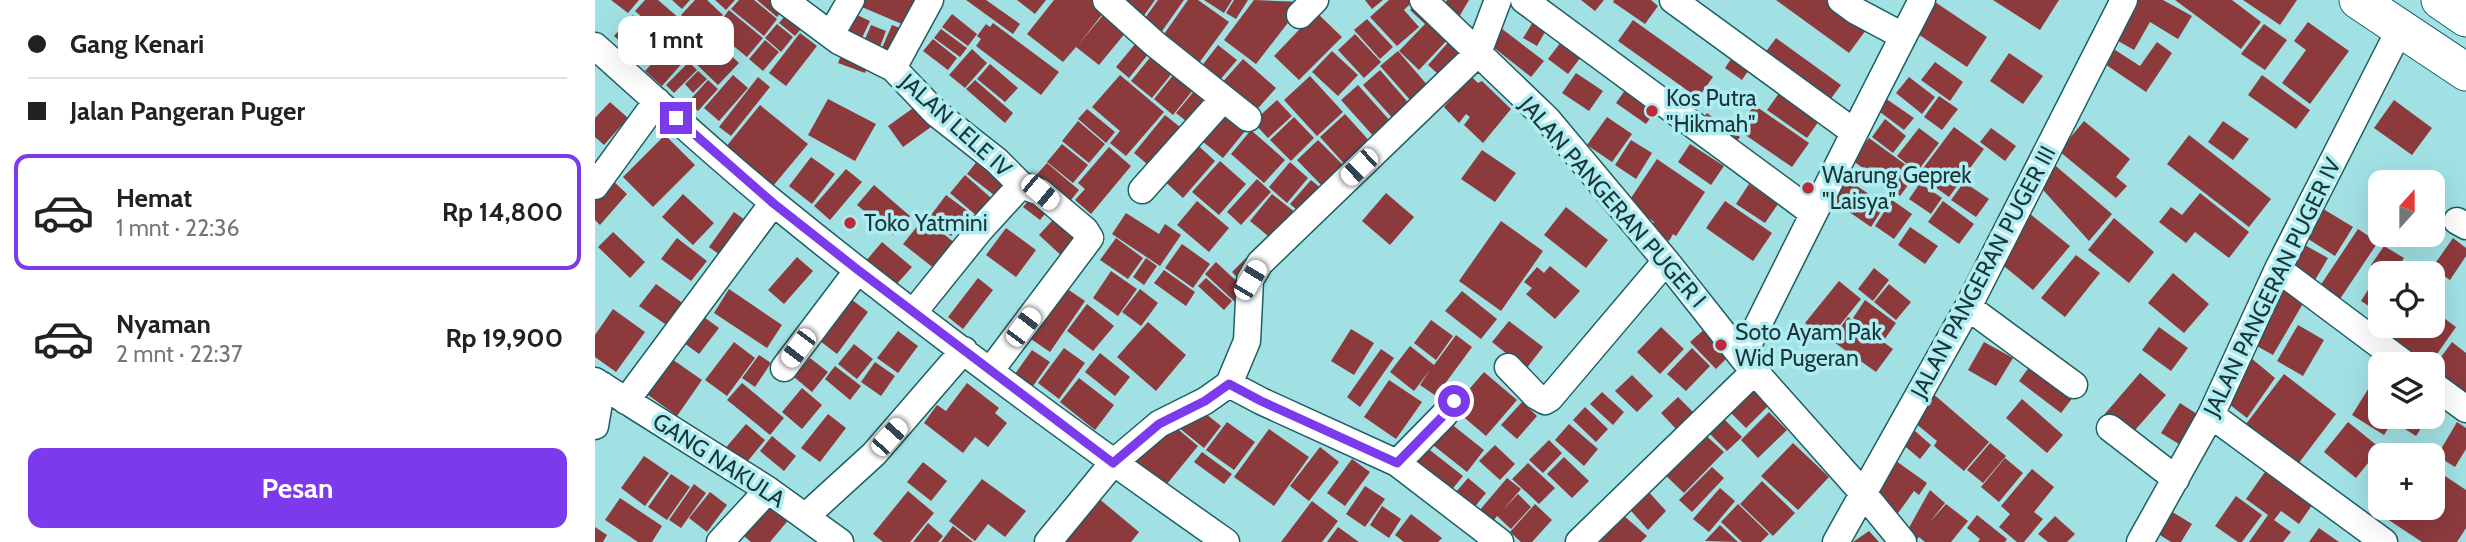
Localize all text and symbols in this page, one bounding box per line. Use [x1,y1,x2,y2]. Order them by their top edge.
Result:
callout: 1 mnt [618,17,734,66]
text: 1 mnt [649,26,703,54]
text: Gang Kenari [70,28,204,60]
street label: JALAN LELE IV [894,67,1018,182]
place label: Kos Putra "Hikmah" [1666,84,1757,138]
street label: JALAN PANGERAN PUGER I [1513,90,1712,313]
text: Jalan Pangeran Puger [70,95,305,127]
route end [660,102,692,134]
marker: Kos Putra "Hikmah" [1644,103,1660,119]
street label: JALAN PANGERAN PUGER III [1904,141,2062,404]
car [1337,145,1382,189]
street label: JALAN PANGERAN PUGER IV [2197,153,2347,422]
place label: Warung Geprek "Laisya" [1822,161,1972,215]
car [1018,170,1063,214]
north arrow [2368,170,2445,247]
map controls [2368,170,2445,520]
marker: Warung Geprek "Laisya" [1800,180,1816,196]
icon: car [32,181,95,244]
text: Hemat [116,182,192,214]
text: Rp 14,800 [442,196,563,228]
place label: Toko Yatmini [864,209,988,237]
text: 1 mnt · 22:36 [116,214,240,242]
marker: Toko Yatmini [842,215,858,231]
car [1231,257,1270,303]
button: locate [2368,261,2445,338]
car [1002,304,1045,350]
icon: car [32,307,95,370]
text: Nyaman [116,308,211,340]
place label: Soto Ayam Pak Wid Pugeran [1735,318,1882,372]
text: Rp 19,900 [445,322,563,354]
car [777,325,820,371]
marker: Soto Ayam Pak Wid Pugeran [1713,337,1729,353]
text: 2 mnt · 22:37 [116,340,243,368]
button: layers [2368,352,2445,429]
route start [1438,385,1470,417]
street label: GANG NAKULA [648,407,790,513]
car [868,414,911,460]
button: + [2368,443,2445,520]
button: Pesan [28,448,567,528]

